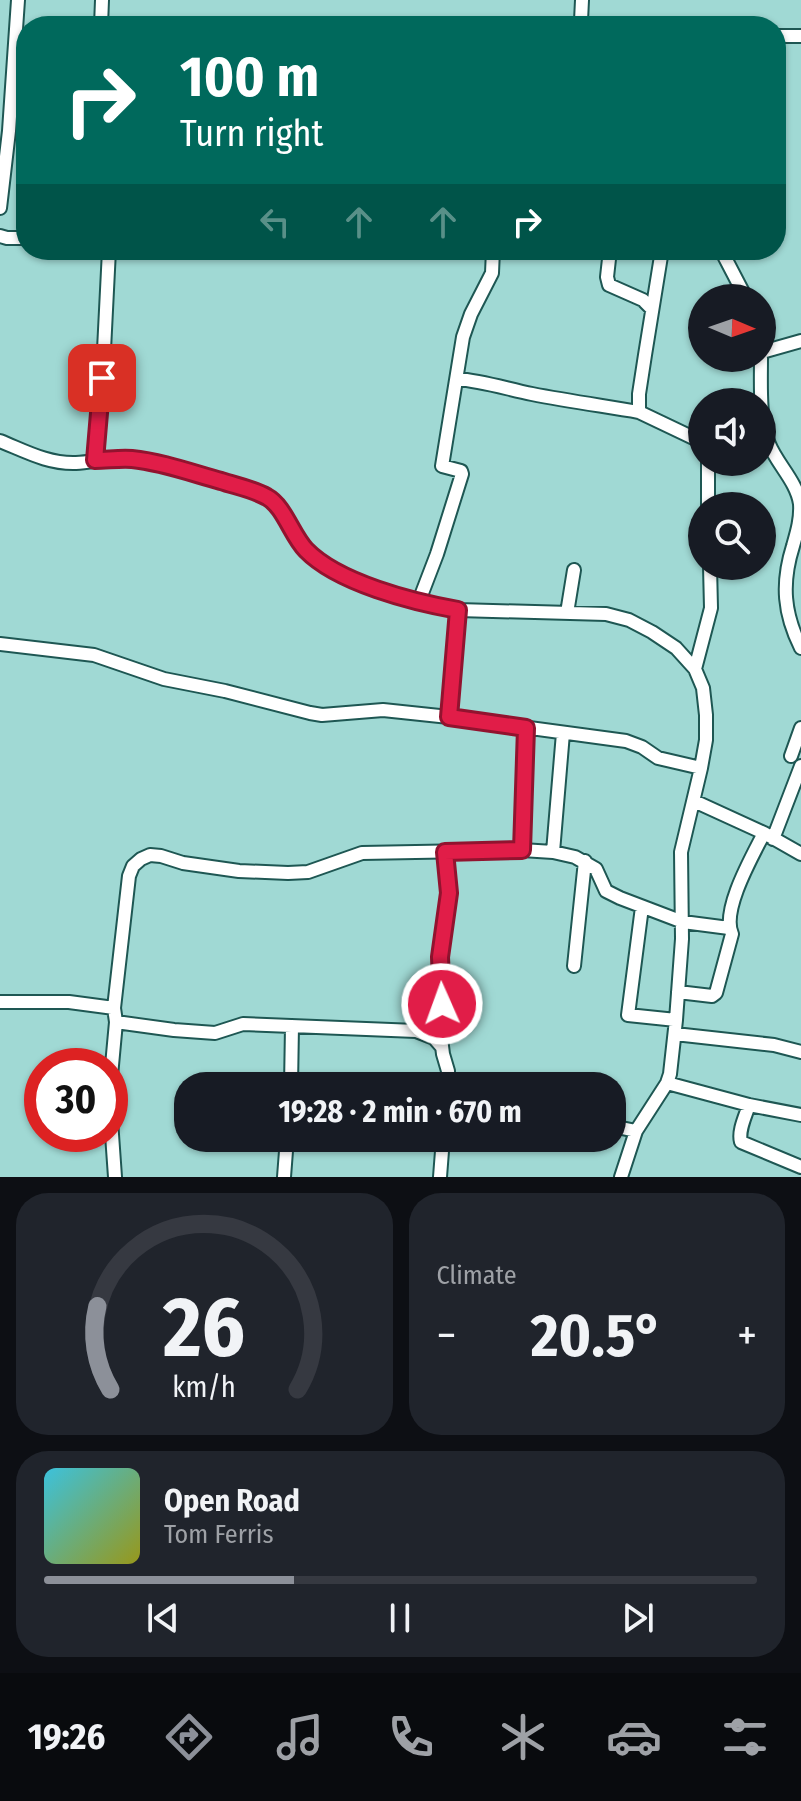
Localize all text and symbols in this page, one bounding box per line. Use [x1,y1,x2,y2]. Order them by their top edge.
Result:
text: 100 m [180,44,319,111]
icon: right [48,48,152,152]
text: Turn right [180,112,323,156]
icon: left [253,200,297,244]
icon: ahead [337,200,381,244]
icon: ahead [421,200,465,244]
icon: right [505,200,549,244]
north arrow [688,284,776,372]
map controls [688,284,776,580]
pin [68,344,136,412]
icon: arrive [80,356,124,400]
button: sound [688,388,776,476]
button: search [688,492,776,580]
position arrow [400,962,484,1046]
speed limit sign: 30 [24,1048,128,1152]
text: 19:28 · 2 min · 670 m [278,1094,522,1130]
text: Climate [437,1260,517,1291]
text: 26 [162,1278,245,1378]
text: 20.5° [531,1300,663,1372]
text: − [437,1309,456,1362]
text: + [737,1309,757,1362]
text: km/h [172,1370,236,1405]
text: Open Road [164,1483,300,1519]
text: Tom Ferris [164,1519,274,1550]
icon: previous [141,1596,185,1640]
icon: pause [378,1596,422,1640]
icon: next [616,1596,660,1640]
icon: directions [161,1709,217,1765]
icon: music [272,1709,328,1765]
icon: phone [383,1709,439,1765]
icon: climate [495,1709,551,1765]
icon: car [606,1709,662,1765]
icon: filters [717,1709,773,1765]
text: 19:26 [28,1715,105,1759]

